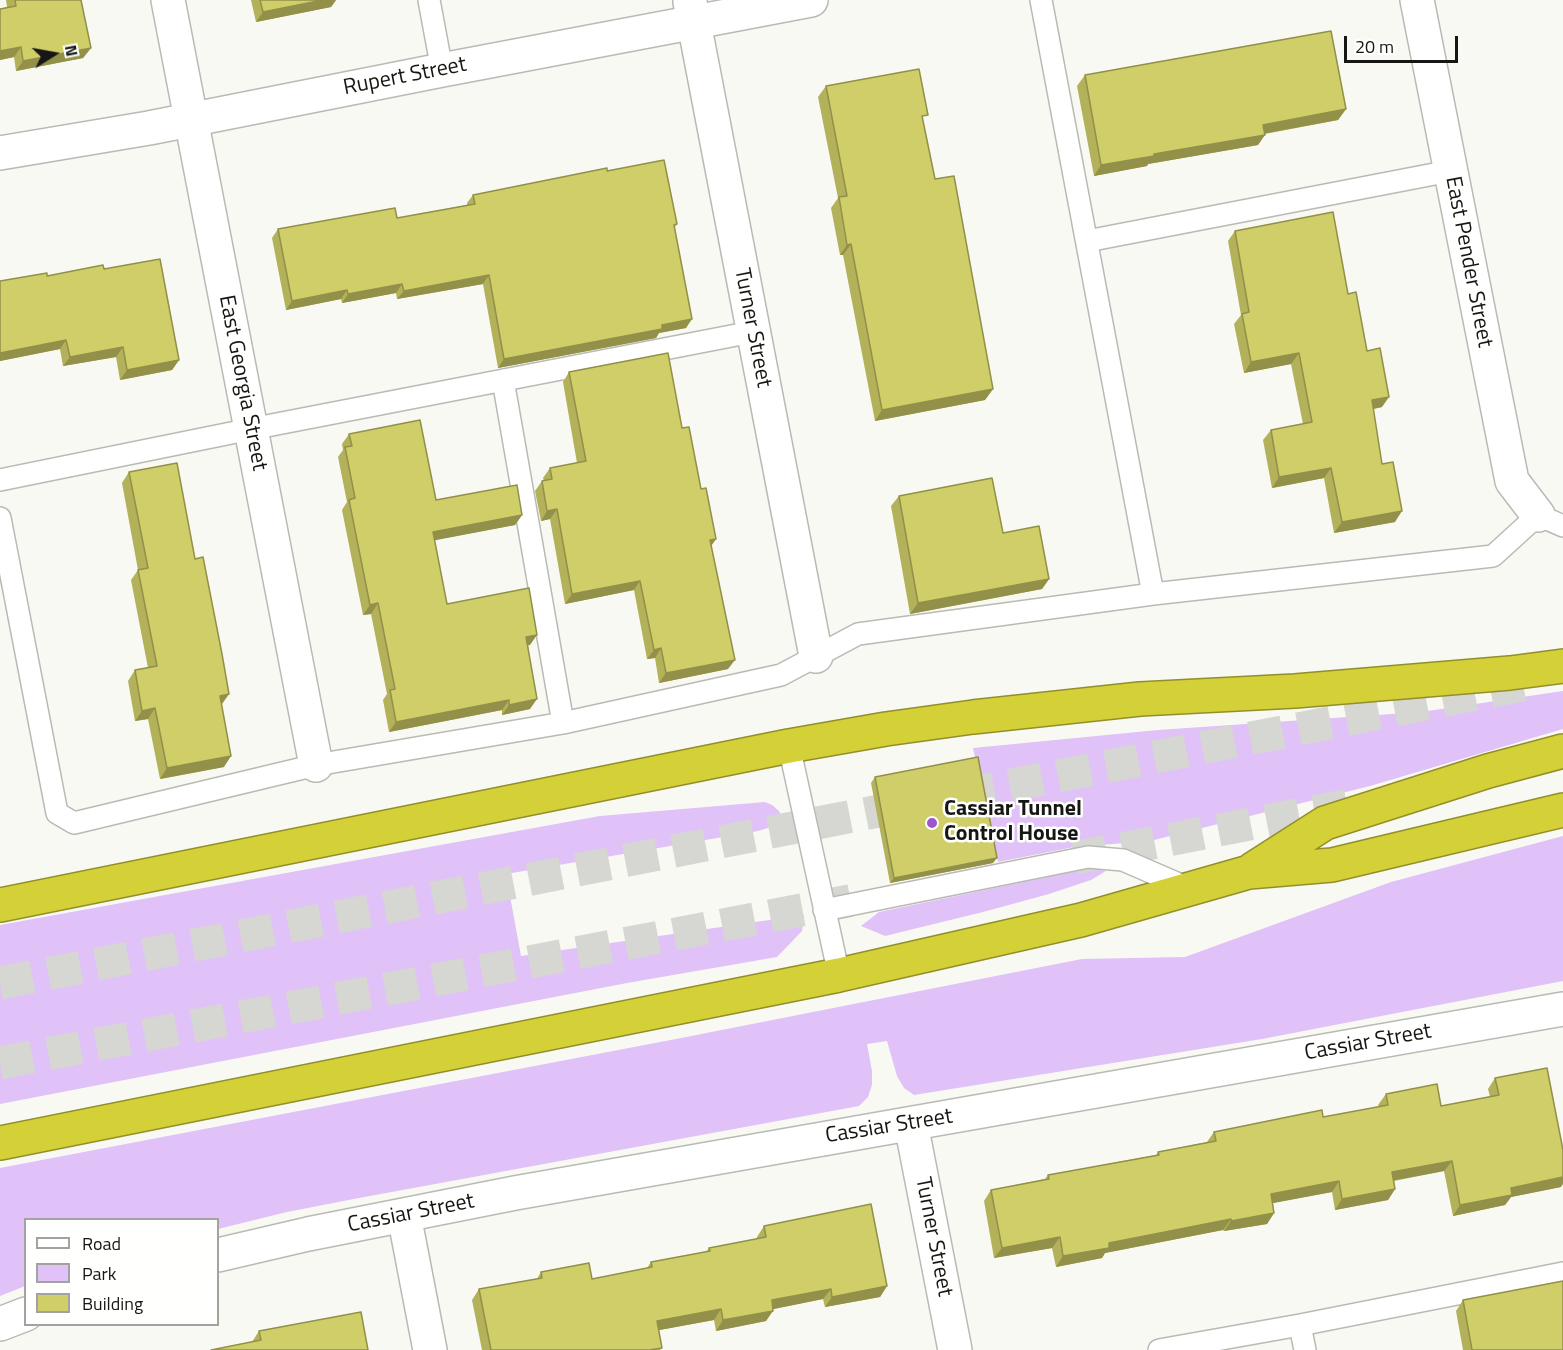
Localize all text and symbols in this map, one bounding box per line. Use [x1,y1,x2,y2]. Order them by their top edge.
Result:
north arrow [24,24,84,84]
scale bar [1347,24,1461,62]
text: 20 m [1355,33,1394,60]
text: N [59,43,85,58]
street label: Rupert Street [341,52,469,102]
street label: East Pender Street [1438,174,1498,350]
street label: Turner Street [727,266,777,390]
street label: East Georgia Street [212,293,272,473]
place label: Cassiar Tunnel Control House [944,797,1082,848]
marker: Cassiar Tunnel Control House [925,816,939,830]
street label: Cassiar Street [1302,1019,1434,1067]
street label: Cassiar Street [823,1104,955,1150]
street label: Turner Street [908,1175,958,1299]
street label: Cassiar Street [345,1189,477,1239]
legend [24,1218,219,1326]
text: Road [82,1230,121,1257]
text: Park [82,1260,116,1287]
text: Building [82,1290,143,1317]

